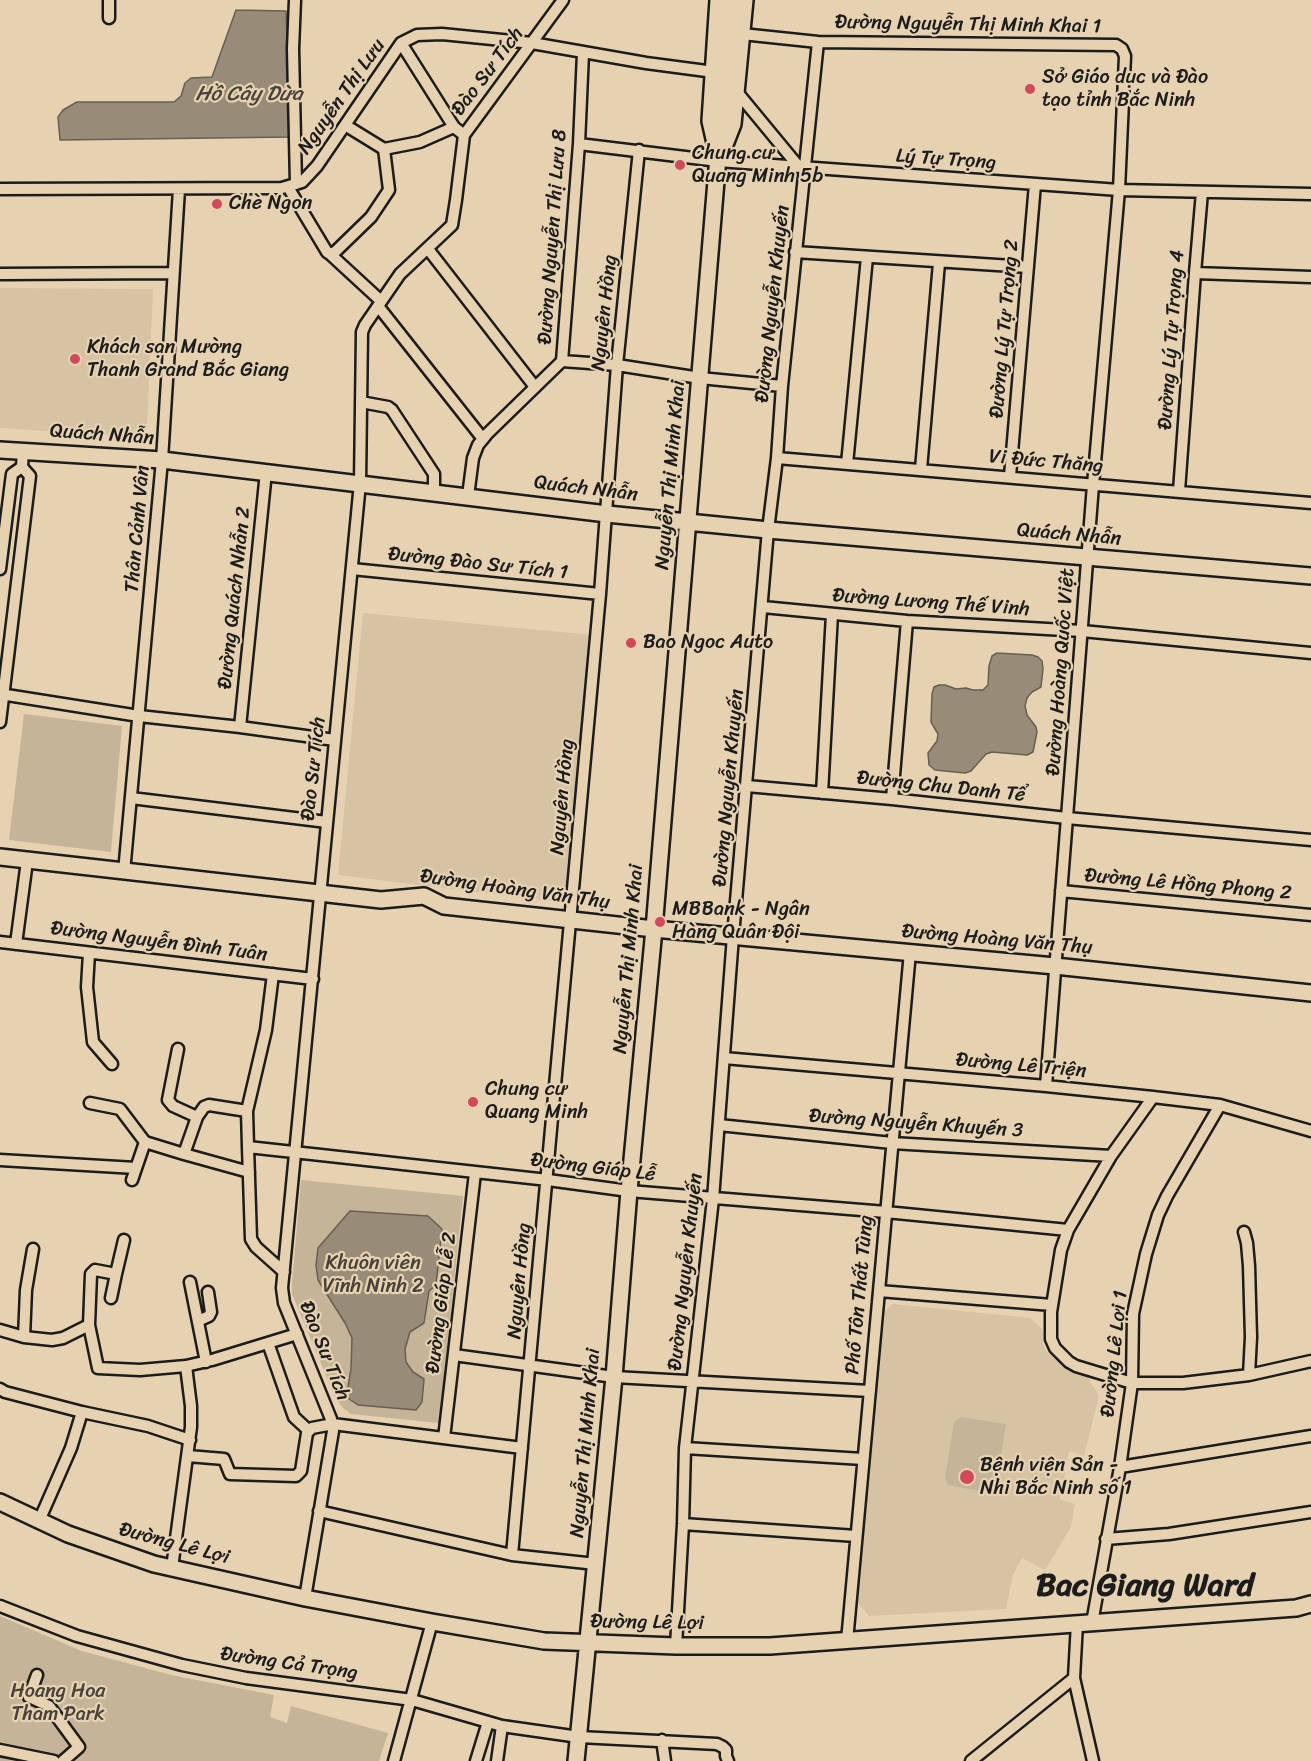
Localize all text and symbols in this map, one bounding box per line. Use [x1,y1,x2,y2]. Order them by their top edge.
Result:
street label: Đường Nguyễn Thị Minh Khai 1 [835,11,1101,39]
street label: Đào Sư Tích [447,23,529,121]
street label: Nguyễn Thị Lưu [293,34,391,160]
place label: Sở Giáo dục và Đào tạo tỉnh Bắc Ninh [1042,66,1208,113]
water label: Hồ Cây Dừa [195,82,303,108]
marker: Sở Giáo dục và Đào tạo tỉnh Bắc Ninh [1023,82,1037,96]
street label: Đường Nguyễn Thị Lưu 8 [534,129,572,345]
place label: Chung cư Quang Minh 5b [692,142,823,189]
street label: Lý Tự Trọng [895,145,997,175]
marker: Chung cư Quang Minh 5b [673,158,687,172]
place label: Chè Ngon [229,192,312,216]
marker: Chè Ngon [210,197,224,211]
street label: Đường Nguyễn Khuyến [751,204,795,404]
street label: Đường Lý Tự Trọng 2 [985,239,1025,419]
street label: Đường Lý Tự Trọng 4 [1154,249,1190,431]
street label: Nguyên Hồng [587,254,623,372]
place label: Khách sạn Mường Thanh Grand Bắc Giang [87,336,289,383]
marker: Khách sạn Mường Thanh Grand Bắc Giang [68,352,82,366]
street label: Nguyễn Thị Minh Khai [651,379,691,571]
street label: Quách Nhẫn [49,419,155,451]
street label: Vi Đức Thăng [988,445,1104,479]
street label: Thân Cảnh Vân [120,464,156,594]
street label: Quách Nhẫn [533,471,639,507]
street label: Đường Quách Nhẫn 2 [213,505,257,691]
street label: Quách Nhẫn [1016,518,1122,552]
street label: Đường Đào Sư Tích 1 [387,543,569,585]
street label: Đường Hoàng Quốc Việt [1042,567,1080,777]
street label: Đường Lương Thế Vinh [832,584,1030,622]
place label: Bao Ngoc Auto [643,631,773,655]
marker: Bao Ngoc Auto [624,636,638,650]
street label: Đường Nguyễn Khuyến [708,688,750,888]
street label: Đào Sư Tích [297,716,331,822]
street label: Nguyên Hồng [546,738,580,856]
street label: Đường Chu Danh Tể [856,766,1026,808]
street label: Nguyễn Thị Minh Khai [609,863,649,1055]
street label: Đường Lê Hồng Phong 2 [1083,864,1293,906]
street label: Đường Hoàng Văn Thụ [418,865,612,915]
place label: MBBank - Ngân Hàng Quân Đội [672,898,810,945]
marker: MBBank - Ngân Hàng Quân Đội [653,915,667,929]
street label: Đường Nguyễn Đình Tuân [49,917,269,967]
street label: Đường Hoàng Văn Thụ [901,920,1093,960]
street label: Đường Lê Triện [955,1048,1087,1084]
place label: Chung cư Quang Minh [485,1078,588,1125]
marker: Chung cư Quang Minh [466,1095,480,1109]
street label: Đường Nguyễn Khuyến 3 [808,1105,1024,1143]
street label: Đường Giáp Lễ [529,1148,657,1188]
street label: Đường Nguyễn Khuyến [664,1172,708,1372]
street label: Phố Tôn Thất Tùng [841,1214,879,1376]
street label: Nguyên Hồng [503,1222,537,1340]
street label: Đường Giáp Lễ 2 [421,1231,463,1375]
park label: Khuôn viên Vĩnh Ninh 2 [322,1252,424,1299]
street label: Đường Lê Lợi 1 [1096,1289,1134,1419]
street label: Đào Sư Tích [293,1298,355,1404]
street label: Nguyễn Thị Minh Khai [566,1347,606,1539]
place label: Bệnh viện Sản - Nhi Bắc Ninh số 1 [980,1454,1132,1501]
marker: Bệnh viện Sản - Nhi Bắc Ninh số 1 [958,1468,976,1486]
street label: Đường Lê Lợi [116,1518,232,1570]
district label: Bac Giang Ward [1036,1568,1254,1606]
street label: Đường Lê Lợi [590,1610,704,1636]
street label: Đường Cả Trọng [219,1642,359,1686]
park label: Hoang Hoa Tham Park [11,1680,105,1727]

